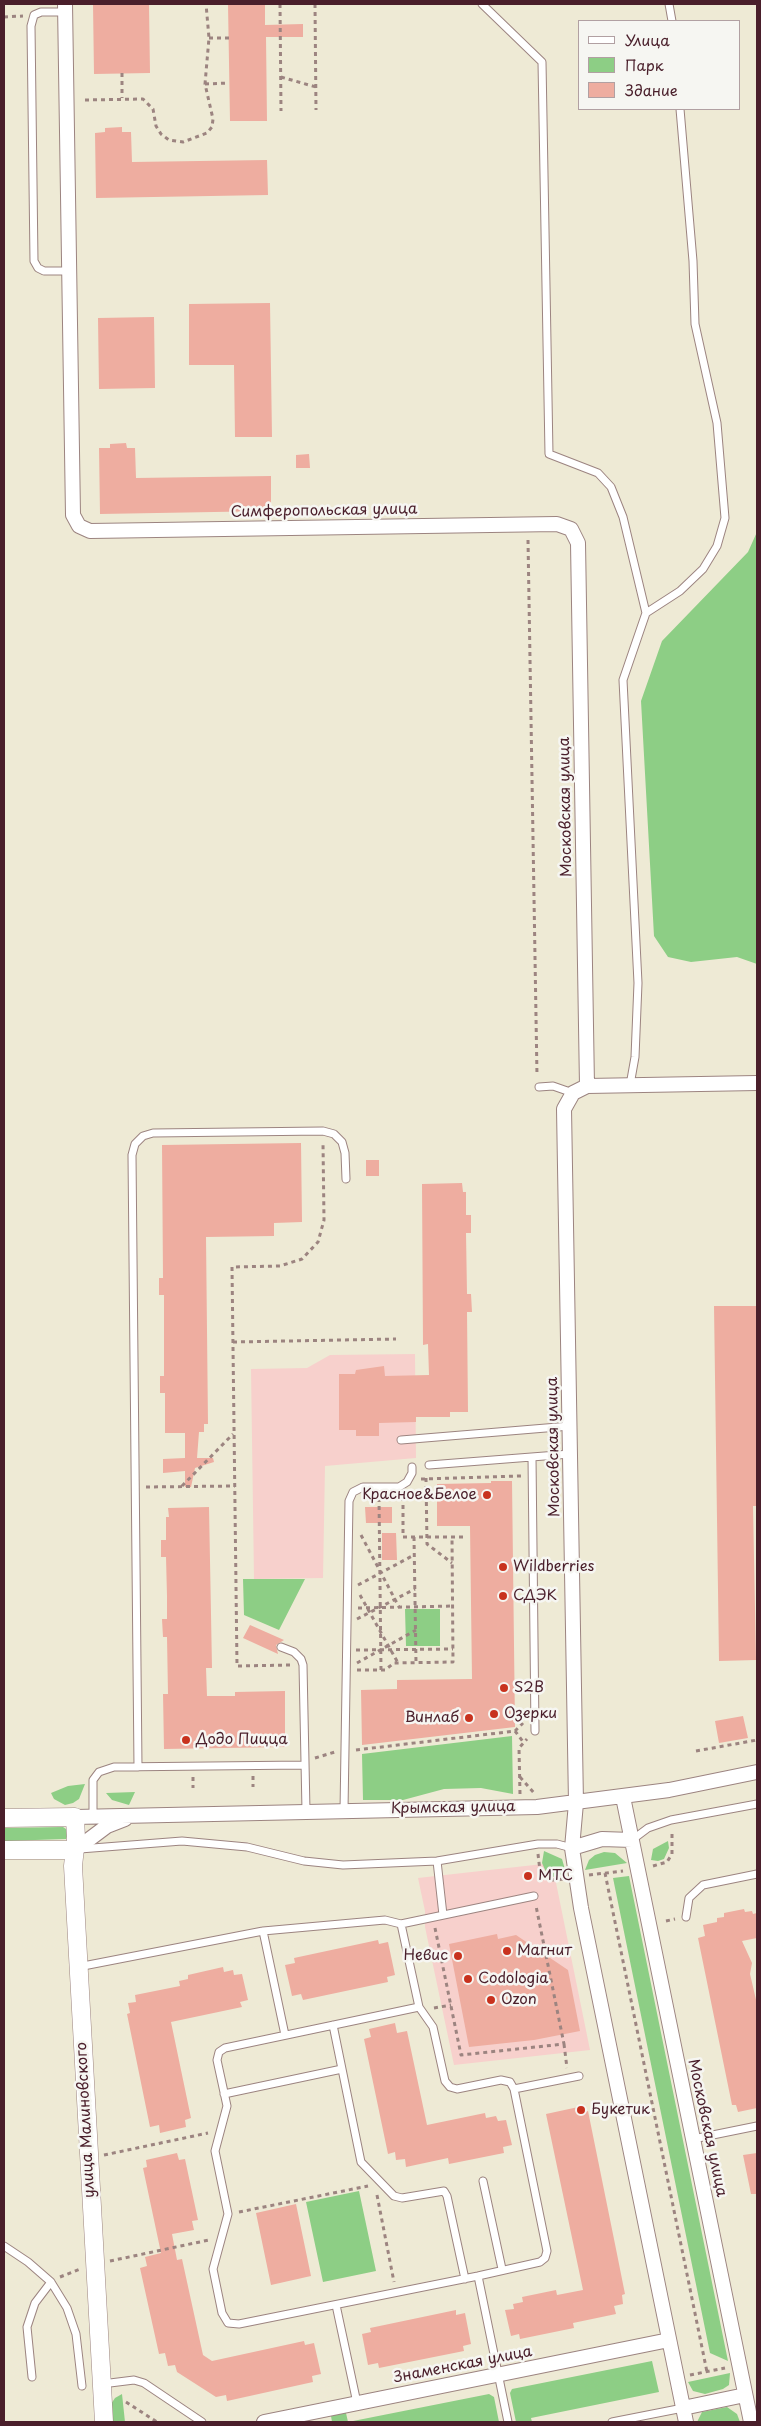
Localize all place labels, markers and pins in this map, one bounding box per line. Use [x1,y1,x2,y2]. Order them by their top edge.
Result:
place label: Красное&Белое [362,1486,477,1504]
marker: Красное&Белое [481,1489,493,1501]
place label: Wildberries [513,1558,594,1576]
marker: Wildberries [497,1561,509,1573]
place label: СДЭК [513,1587,557,1605]
marker: СДЭК [497,1590,509,1602]
place label: S2B [514,1679,544,1697]
marker: S2B [498,1682,510,1694]
place label: Озерки [504,1705,557,1723]
marker: Озерки [488,1708,500,1720]
place label: Винлаб [405,1709,459,1727]
marker: Винлаб [463,1712,475,1724]
place label: Додо Пицца [196,1731,288,1749]
marker: Додо Пицца [180,1734,192,1746]
place label: МТС [538,1867,573,1885]
marker: МТС [522,1870,534,1882]
place label: Магнит [517,1942,572,1960]
marker: Магнит [501,1945,513,1957]
place label: Невис [403,1947,448,1965]
marker: Невис [452,1950,464,1962]
place label: Codologia [478,1970,549,1988]
marker: Codologia [462,1973,474,1985]
place label: Ozon [501,1991,537,2009]
marker: Ozon [485,1994,497,2006]
place label: Букетик [591,2101,650,2119]
marker: Букетик [575,2104,587,2116]

